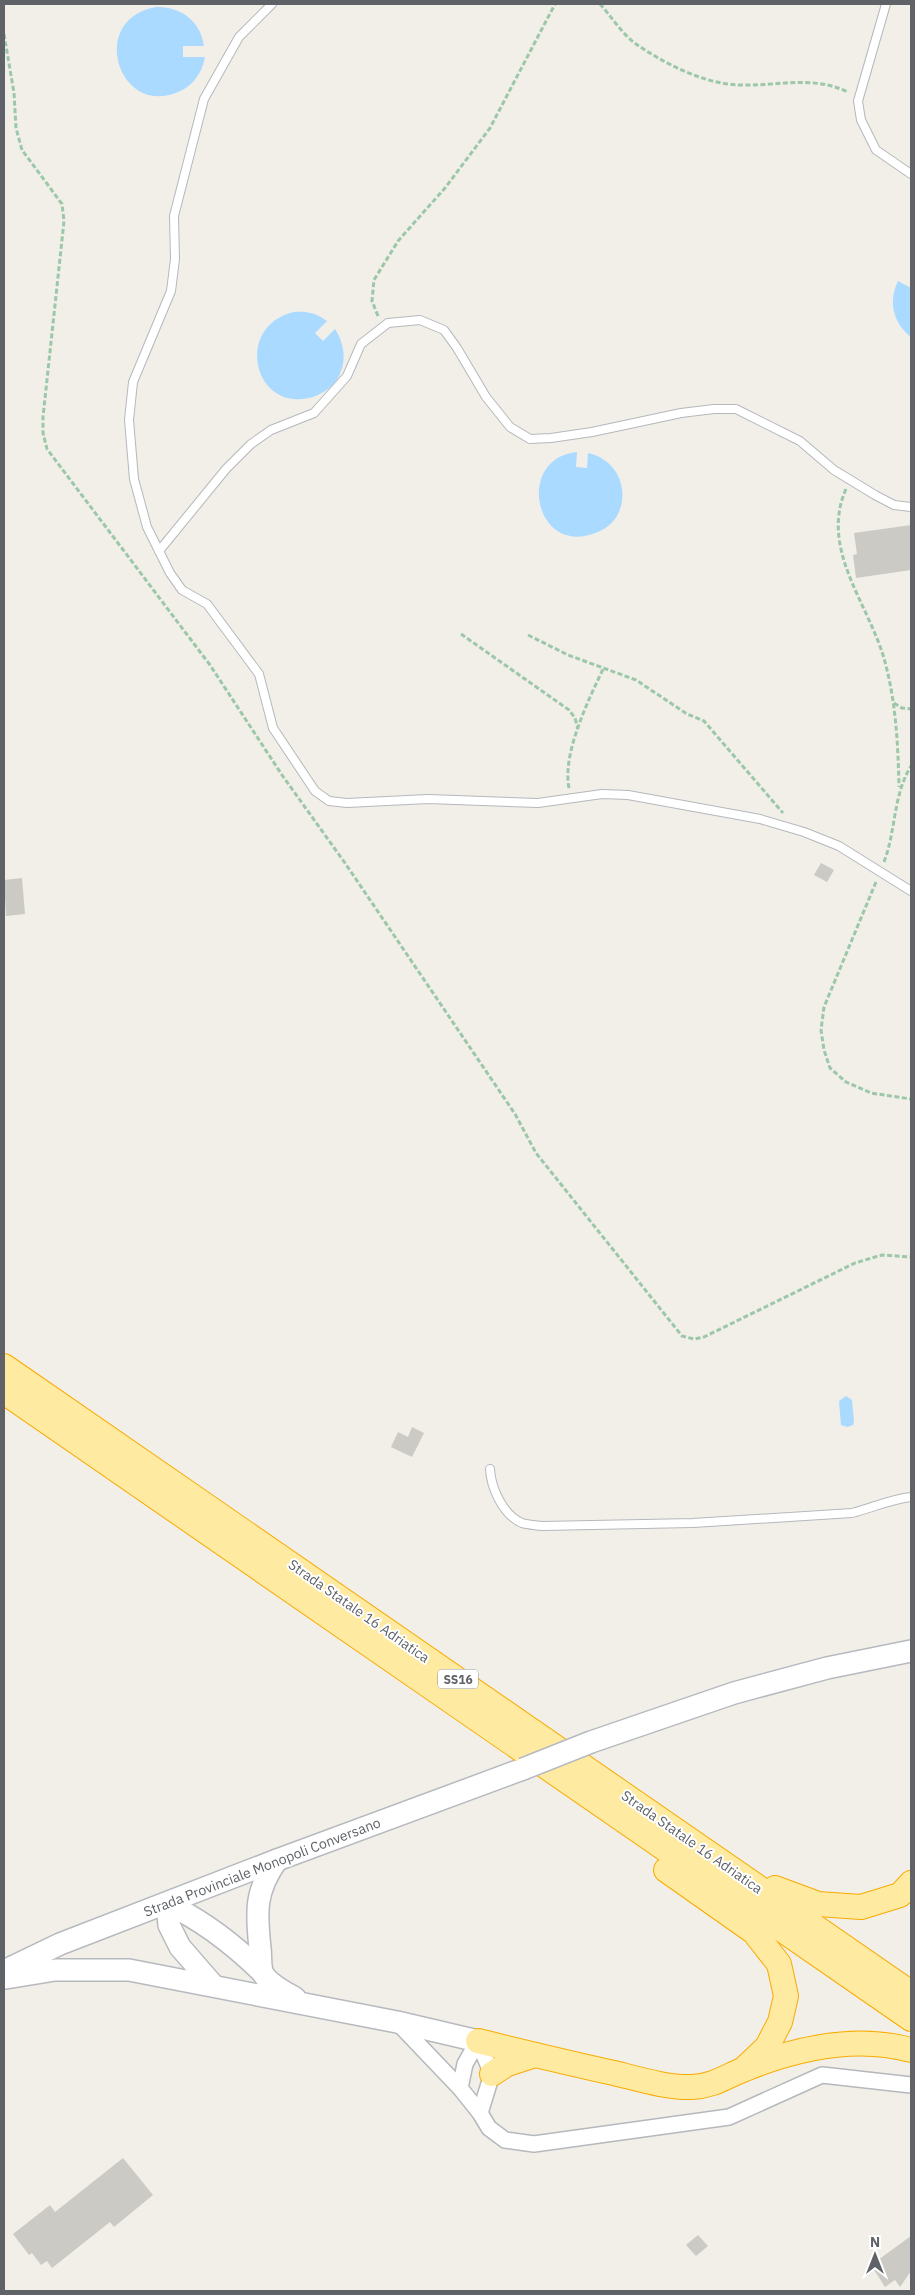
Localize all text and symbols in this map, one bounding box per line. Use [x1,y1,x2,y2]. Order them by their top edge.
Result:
street label: Strada Statale 16 Adriatica [285,1555,434,1667]
road number: SS16 [438,1670,478,1688]
street label: Strada Statale 16 Adriatica [618,1786,767,1898]
street label: Strada Provinciale Monopoli Conversano [141,1813,383,1921]
north arrow [850,2230,900,2280]
text: N [870,2233,880,2251]

